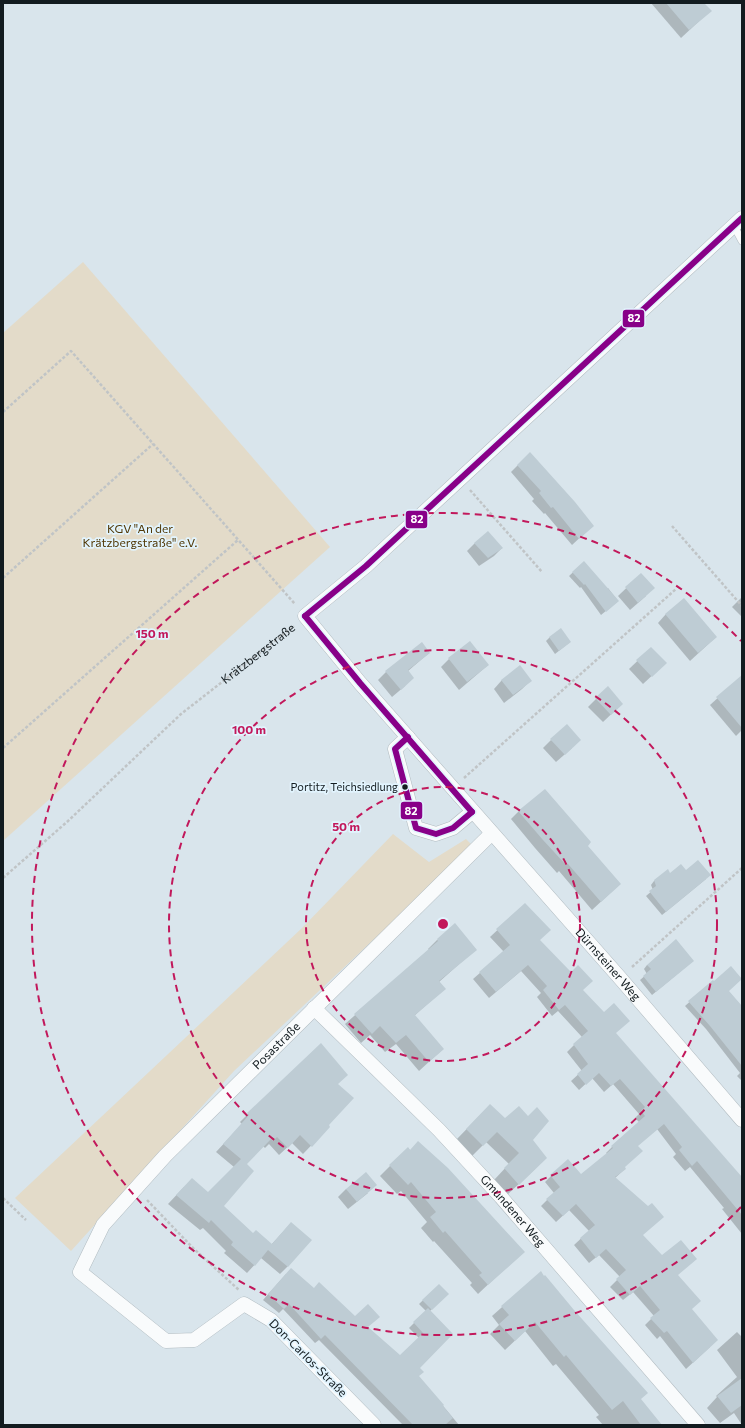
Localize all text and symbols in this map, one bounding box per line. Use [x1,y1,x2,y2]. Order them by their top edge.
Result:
line badge: 82 [622,309,645,328]
text: 82 [628,311,641,324]
line badge: 82 [405,510,428,529]
text: 82 [411,512,424,525]
park label: KGV "An der Krätzbergstraße" e.V. [83,521,198,549]
street label: Krätzbergstraße [218,620,297,686]
text: 150 m [135,626,169,640]
text: 100 m [232,722,266,736]
place label: Portitz, Teichsiedlung [291,780,398,793]
marker: Portitz, Teichsiedlung [400,782,410,792]
line badge: 82 [400,801,423,820]
text: 82 [405,804,418,817]
text: 50 m [332,819,360,833]
centre of rings [436,917,450,931]
street label: Dürnsteiner Weg [573,925,644,1003]
street label: Posastraße [249,1019,302,1072]
street label: Gmundener Weg [478,1172,549,1249]
street label: Don-Carlos-Straße [267,1315,351,1399]

